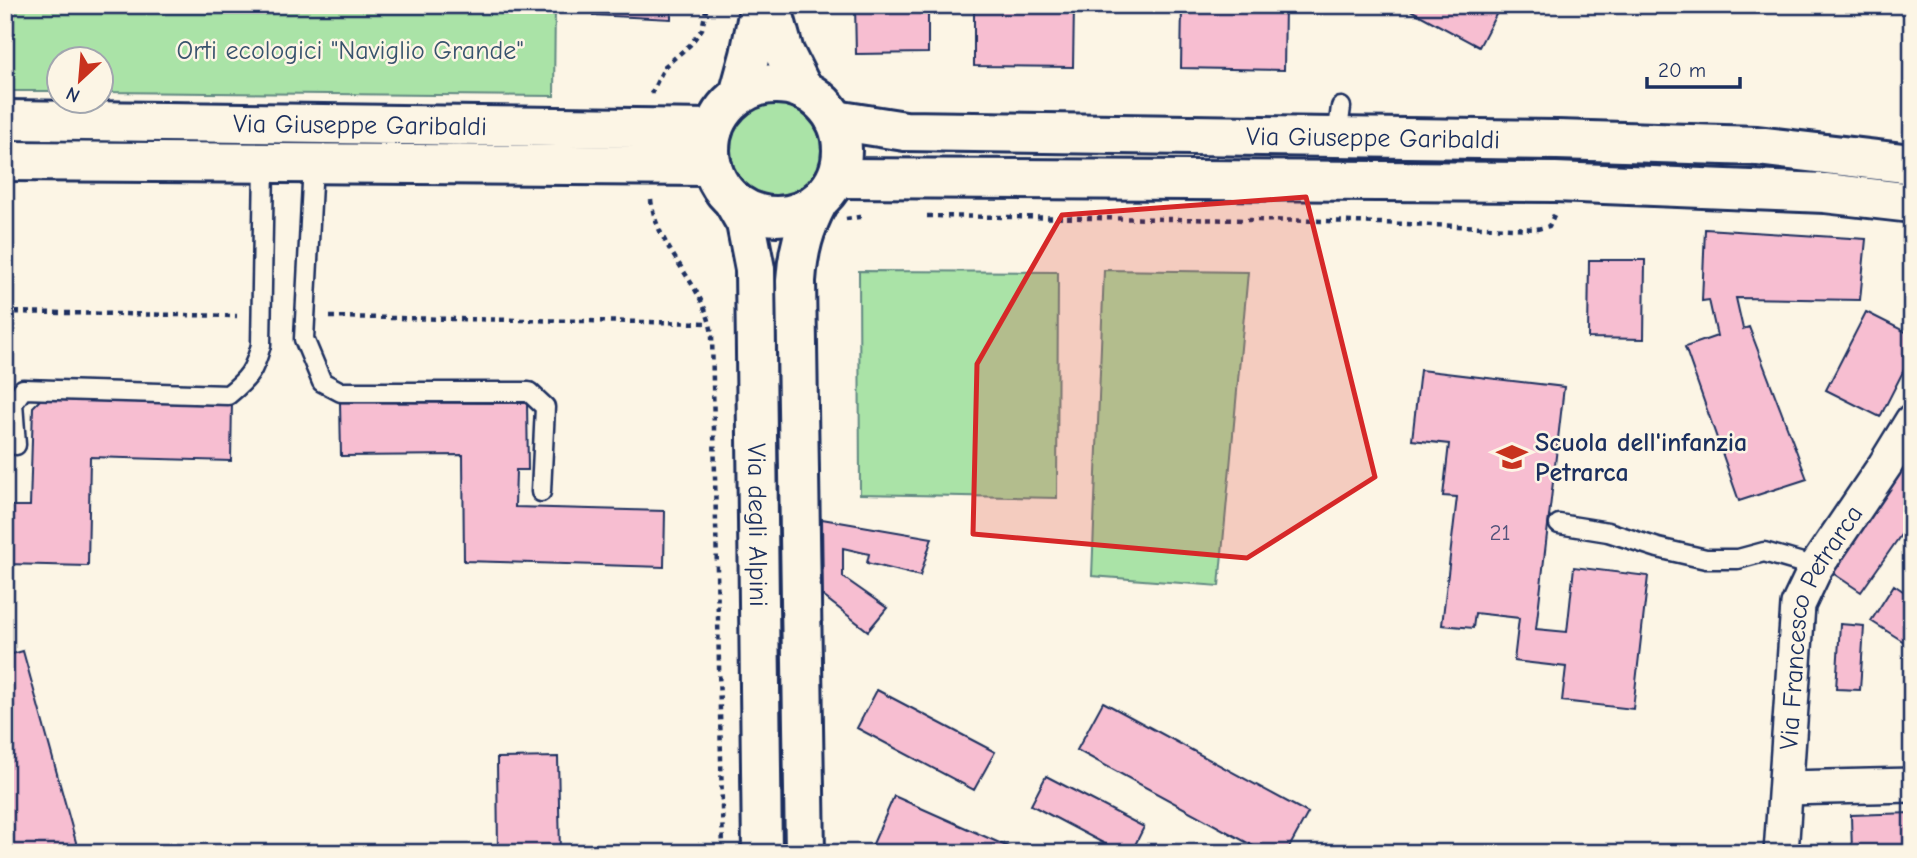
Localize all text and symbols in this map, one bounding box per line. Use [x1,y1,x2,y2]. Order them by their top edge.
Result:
park label: Orti ecologici "Naviglio Grande" [176,36,524,66]
north arrow [46,46,116,116]
scale bar [1647,46,1740,90]
text: 20 m [1658,58,1706,82]
text: N [63,82,83,107]
street label: Via Giuseppe Garibaldi [233,109,487,142]
street label: Via Giuseppe Garibaldi [1246,122,1500,155]
place label: Scuola dell'infanzia Petrarca [1535,428,1747,488]
school or university icon: Scuola dell'infanzia Petrarca [1495,440,1529,474]
street label: Via degli Alpini [741,443,773,607]
street label: Via Francesco Petrarca [1774,500,1869,751]
house number: 21 [1489,519,1511,546]

